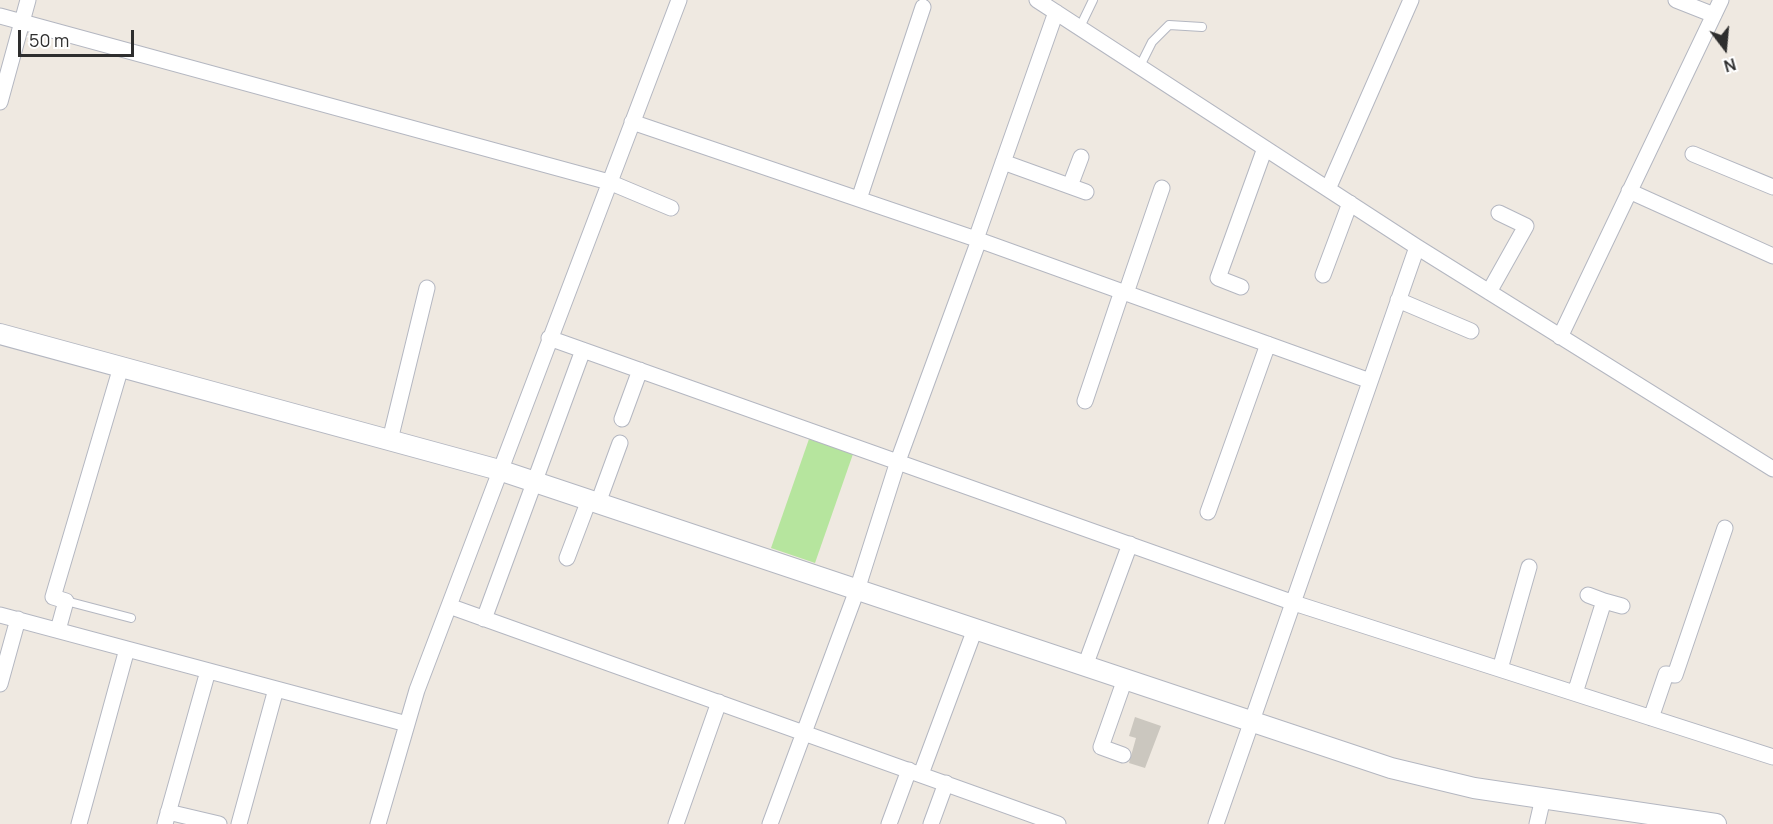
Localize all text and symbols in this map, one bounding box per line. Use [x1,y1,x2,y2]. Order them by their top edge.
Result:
scale bar [21,18,136,56]
north arrow [1695,18,1755,78]
text: 50 m [29,28,69,52]
text: N [1721,53,1739,77]

